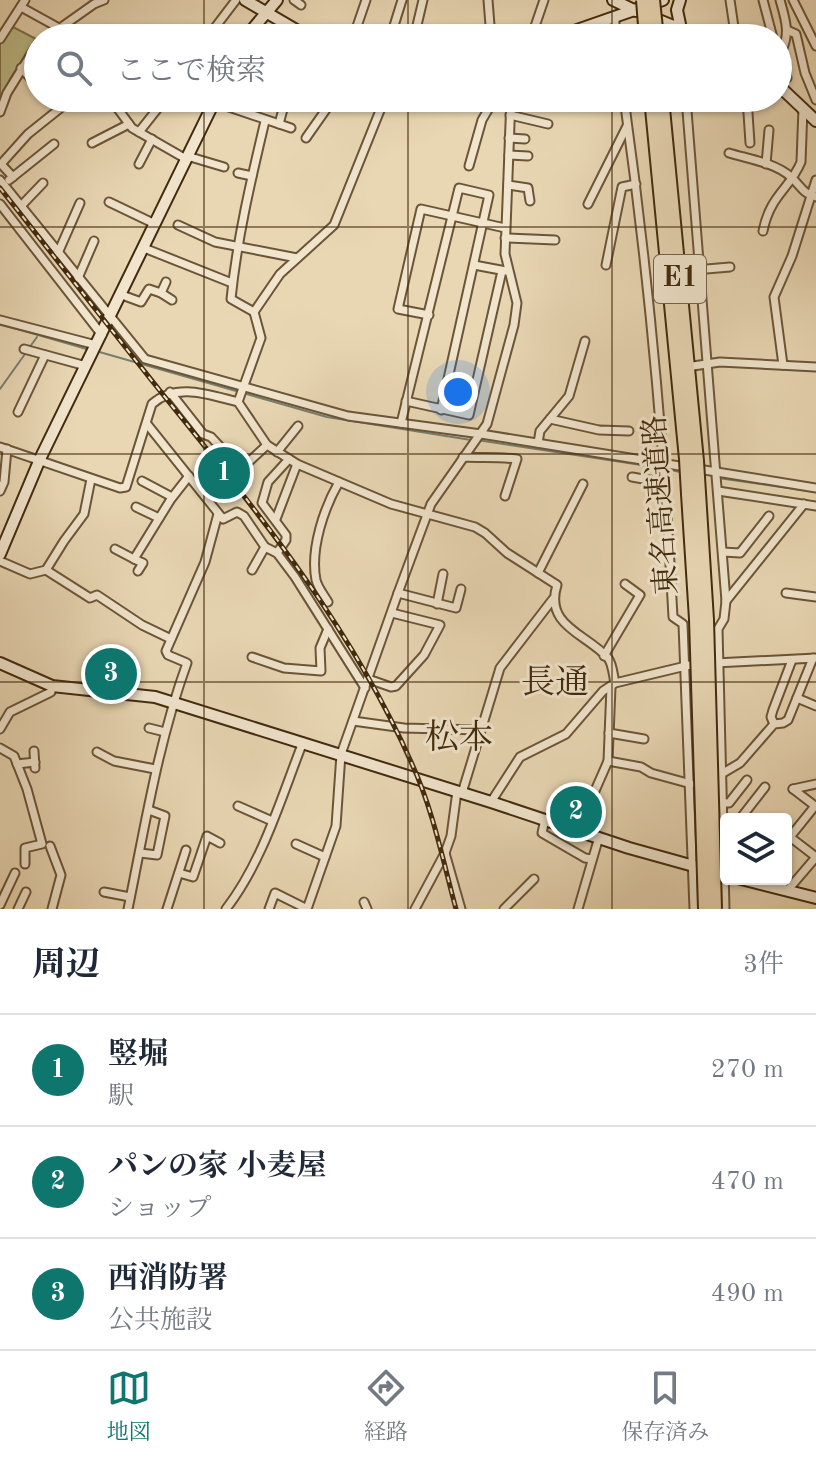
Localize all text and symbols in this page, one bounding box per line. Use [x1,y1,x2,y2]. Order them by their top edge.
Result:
search box [24,24,792,112]
icon: search [52,46,96,90]
text: ここで検索 [116,57,266,87]
road number: E1 [654,255,706,303]
your location [438,372,478,412]
street label: 東名高速道路 [638,414,683,596]
pin: 1 [198,443,250,503]
pin: 3 [85,644,137,704]
district label: 長通 [521,664,589,701]
district label: 松本 [425,719,493,756]
pin: 2 [550,782,602,842]
map controls [720,813,792,885]
button: layers [720,813,792,885]
text: 周辺 [32,949,100,983]
text: 3件 [743,952,784,978]
text: 竪堀 [108,1040,168,1070]
text: 1 [50,1057,66,1083]
text: 270 m [711,1057,784,1083]
text: 駅 [108,1084,134,1110]
text: パンの家 小麦屋 [108,1152,326,1182]
text: 2 [50,1169,66,1195]
text: 470 m [711,1169,784,1195]
text: ショップ [108,1196,211,1222]
text: 西消防署 [108,1264,228,1294]
text: 3 [50,1281,66,1307]
text: 490 m [711,1281,784,1307]
text: 公共施設 [108,1308,212,1334]
tab: 地図 [107,1366,151,1447]
tab: 経路 [364,1366,408,1447]
tab: 保存済み [621,1366,709,1447]

